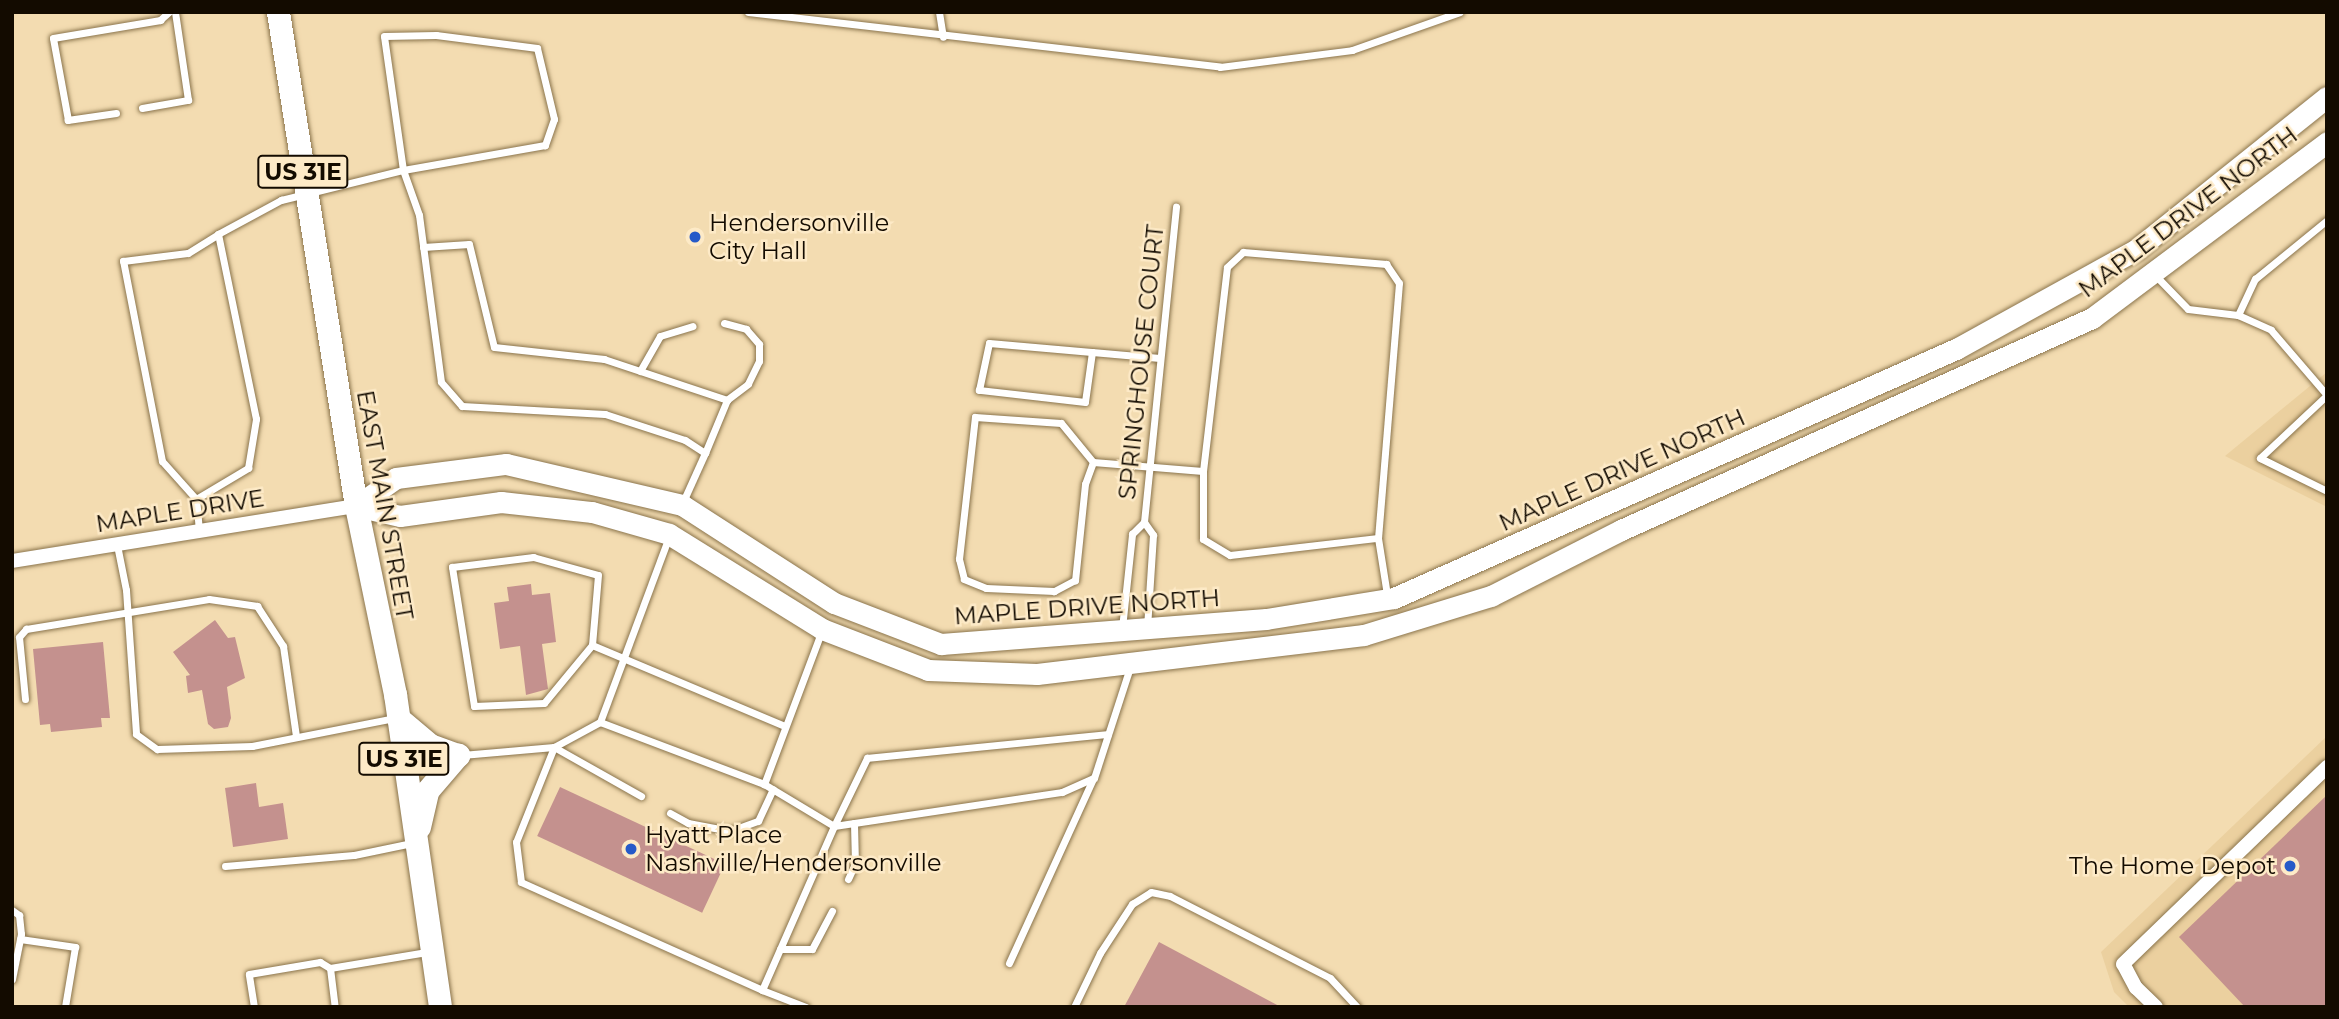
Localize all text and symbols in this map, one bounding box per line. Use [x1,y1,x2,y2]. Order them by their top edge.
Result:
street label: MAPLE DRIVE NORTH [2073,120,2303,304]
road number: US 31E [256,153,350,192]
place label: Hendersonville City Hall [709,209,889,265]
street label: SPRINGHOUSE COURT [1112,223,1170,501]
marker: Hendersonville City Hall [687,229,703,245]
street label: EAST MAIN STREET [351,388,419,622]
street label: MAPLE DRIVE NORTH [1494,403,1750,537]
street label: MAPLE DRIVE [94,483,266,539]
street label: MAPLE DRIVE NORTH [953,583,1221,631]
road number: US 31E [357,740,451,778]
place label: Hyatt Place Nashville/Hendersonville [645,821,941,877]
marker: Hyatt Place Nashville/Hendersonville [623,841,639,857]
place label: The Home Depot [2069,852,2276,880]
marker: The Home Depot [2282,858,2298,874]

